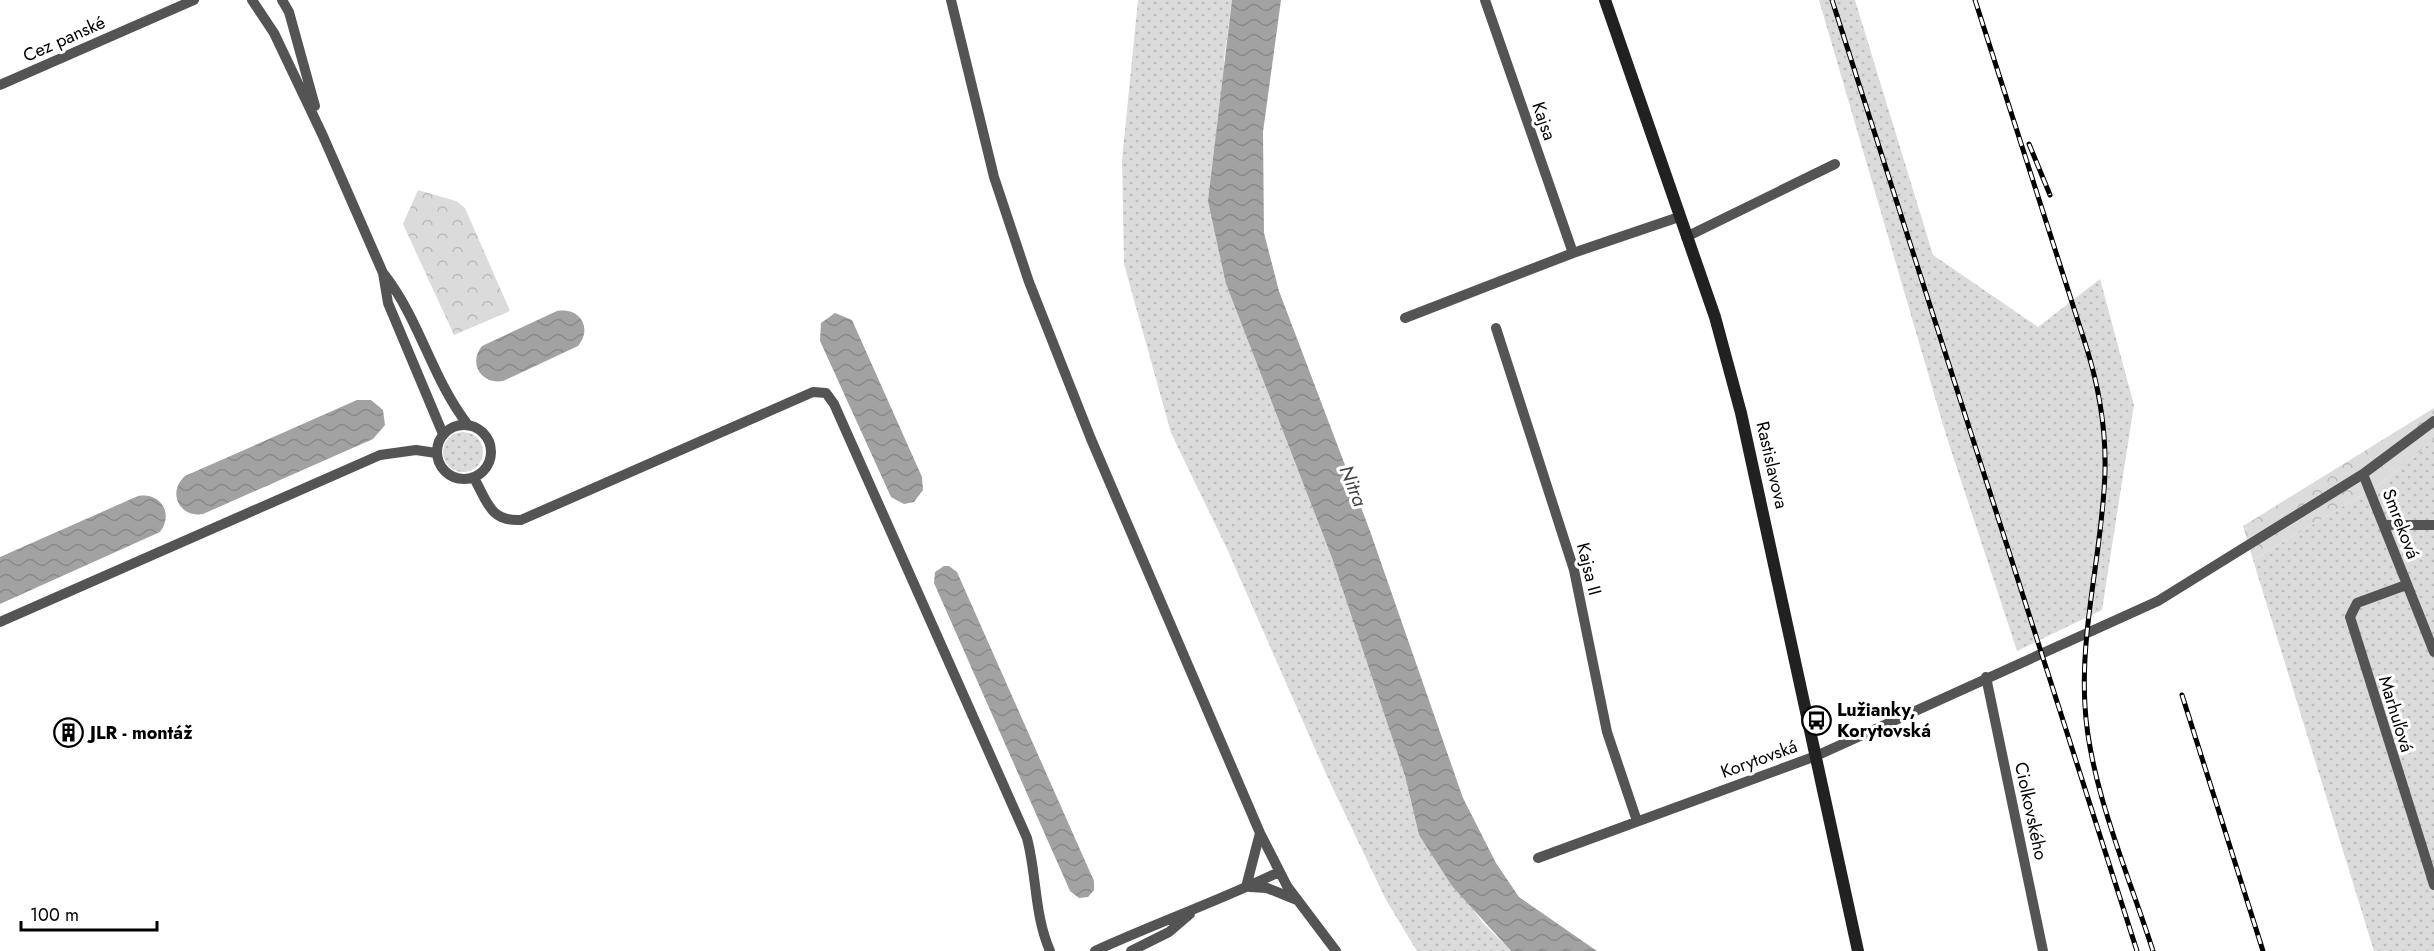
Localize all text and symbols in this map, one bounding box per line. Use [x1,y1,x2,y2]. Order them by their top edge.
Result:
street label: Cez panské [19,9,109,69]
street label: Kajsa [1525,98,1563,144]
street label: Rastislavova [1749,419,1795,511]
water label: Nitra [1332,461,1374,511]
street label: Smreková [2376,485,2426,563]
street label: Kajsa II [1570,540,1608,598]
street label: Marhuľová [2372,673,2420,755]
place label: Lužianky, Korytovská [1837,697,1931,744]
bus stop icon: Lužianky, Korytovská [1800,704,1832,736]
building icon: JLR - montáž [53,717,85,749]
place label: JLR - montáž [87,720,193,746]
street label: Korytovská [1717,733,1801,785]
street label: Ciolkovského [2008,760,2054,863]
scale bar [21,894,158,932]
text: 100 m [30,902,79,928]

